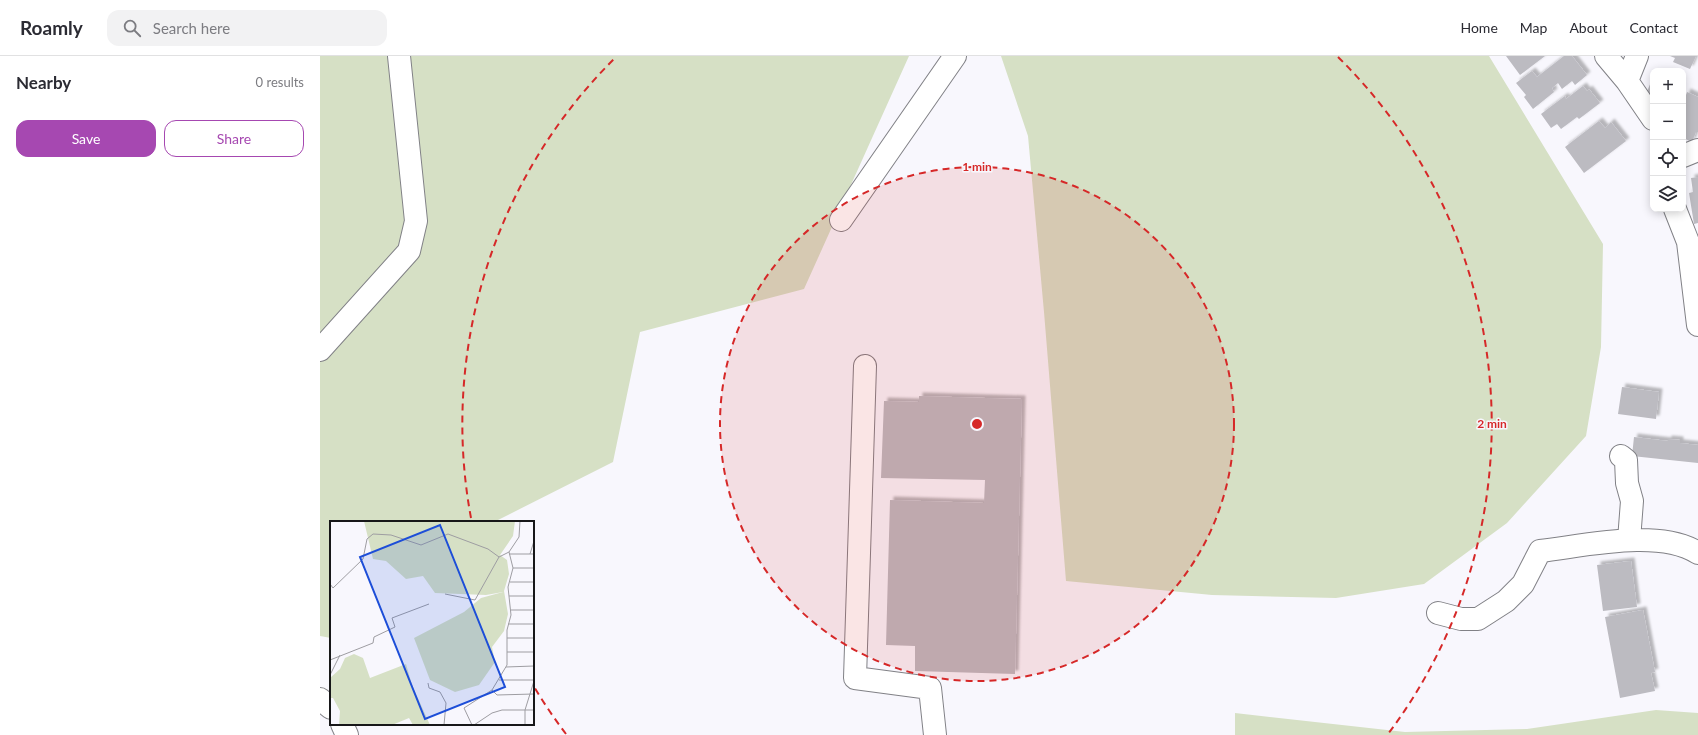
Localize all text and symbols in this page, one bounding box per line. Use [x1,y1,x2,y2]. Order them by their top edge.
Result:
search box [107,10,387,46]
text: Roamly [20,16,83,39]
icon: search [121,17,143,39]
text: Search here [153,19,230,37]
text: Home [1460,19,1498,36]
text: Map [1520,19,1547,36]
text: About [1569,19,1607,36]
text: Contact [1629,19,1678,36]
map controls [1650,68,1686,212]
button: + [1650,68,1686,104]
text: Nearby [16,72,71,93]
text: 0 results [256,74,304,90]
button: − [1650,104,1686,140]
button: Save [16,120,156,157]
button: Share [164,120,304,157]
button: locate [1650,140,1686,176]
text: 1 min [962,159,992,174]
button: layers [1650,176,1686,212]
text: 2 min [1477,416,1507,431]
centre of rings [970,417,984,431]
inset map [330,521,534,725]

